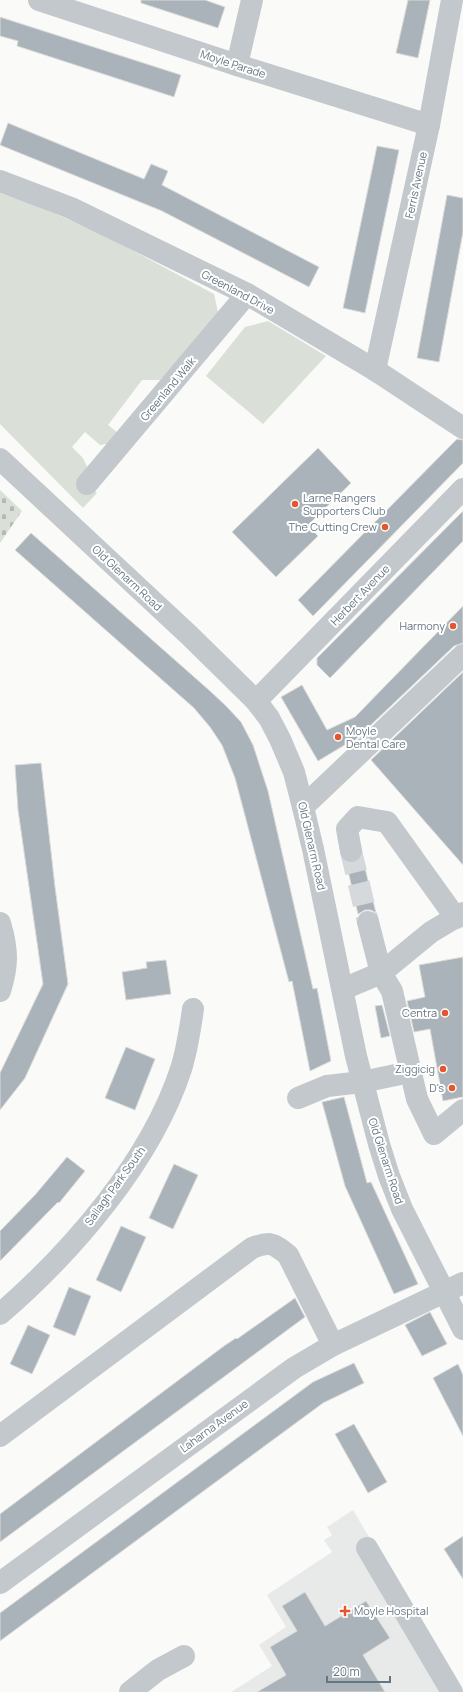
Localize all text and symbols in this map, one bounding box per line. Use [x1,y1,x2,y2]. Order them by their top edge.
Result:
street label: Moyle Parade [199,46,268,81]
street label: Ferris Avenue [401,150,430,220]
street label: Greenland Drive [199,266,278,317]
street label: Greenland Walk [137,353,199,424]
place label: Larne Rangers Supporters Club [303,490,386,518]
marker: Larne Rangers Supporters Club [290,499,300,509]
place label: The Cutting Crew [289,519,378,534]
marker: The Cutting Crew [380,522,390,532]
street label: Old Glenarm Road [89,541,165,614]
street label: Herbert Avenue [327,561,393,628]
place label: Harmony [399,618,445,633]
marker: Harmony [448,621,458,631]
place label: Moyle Dental Care [346,723,406,751]
marker: Moyle Dental Care [333,732,343,742]
street label: Old Glenarm Road [295,800,330,891]
place label: Centra [402,1005,437,1020]
marker: Centra [440,1008,450,1018]
place label: Ziggicig [395,1061,435,1076]
marker: Ziggicig [438,1064,448,1074]
place label: D's [429,1080,444,1095]
marker: D's [447,1083,457,1093]
street label: Old Glenarm Road [365,1116,408,1206]
street label: Sallagh Park South [81,1143,148,1228]
street label: Laharna Avenue [177,1395,251,1455]
place label: Moyle Hospital [354,1603,428,1618]
marker: Moyle Hospital [339,1605,351,1617]
scale bar [327,1658,390,1684]
text: 20 m [333,1663,360,1680]

